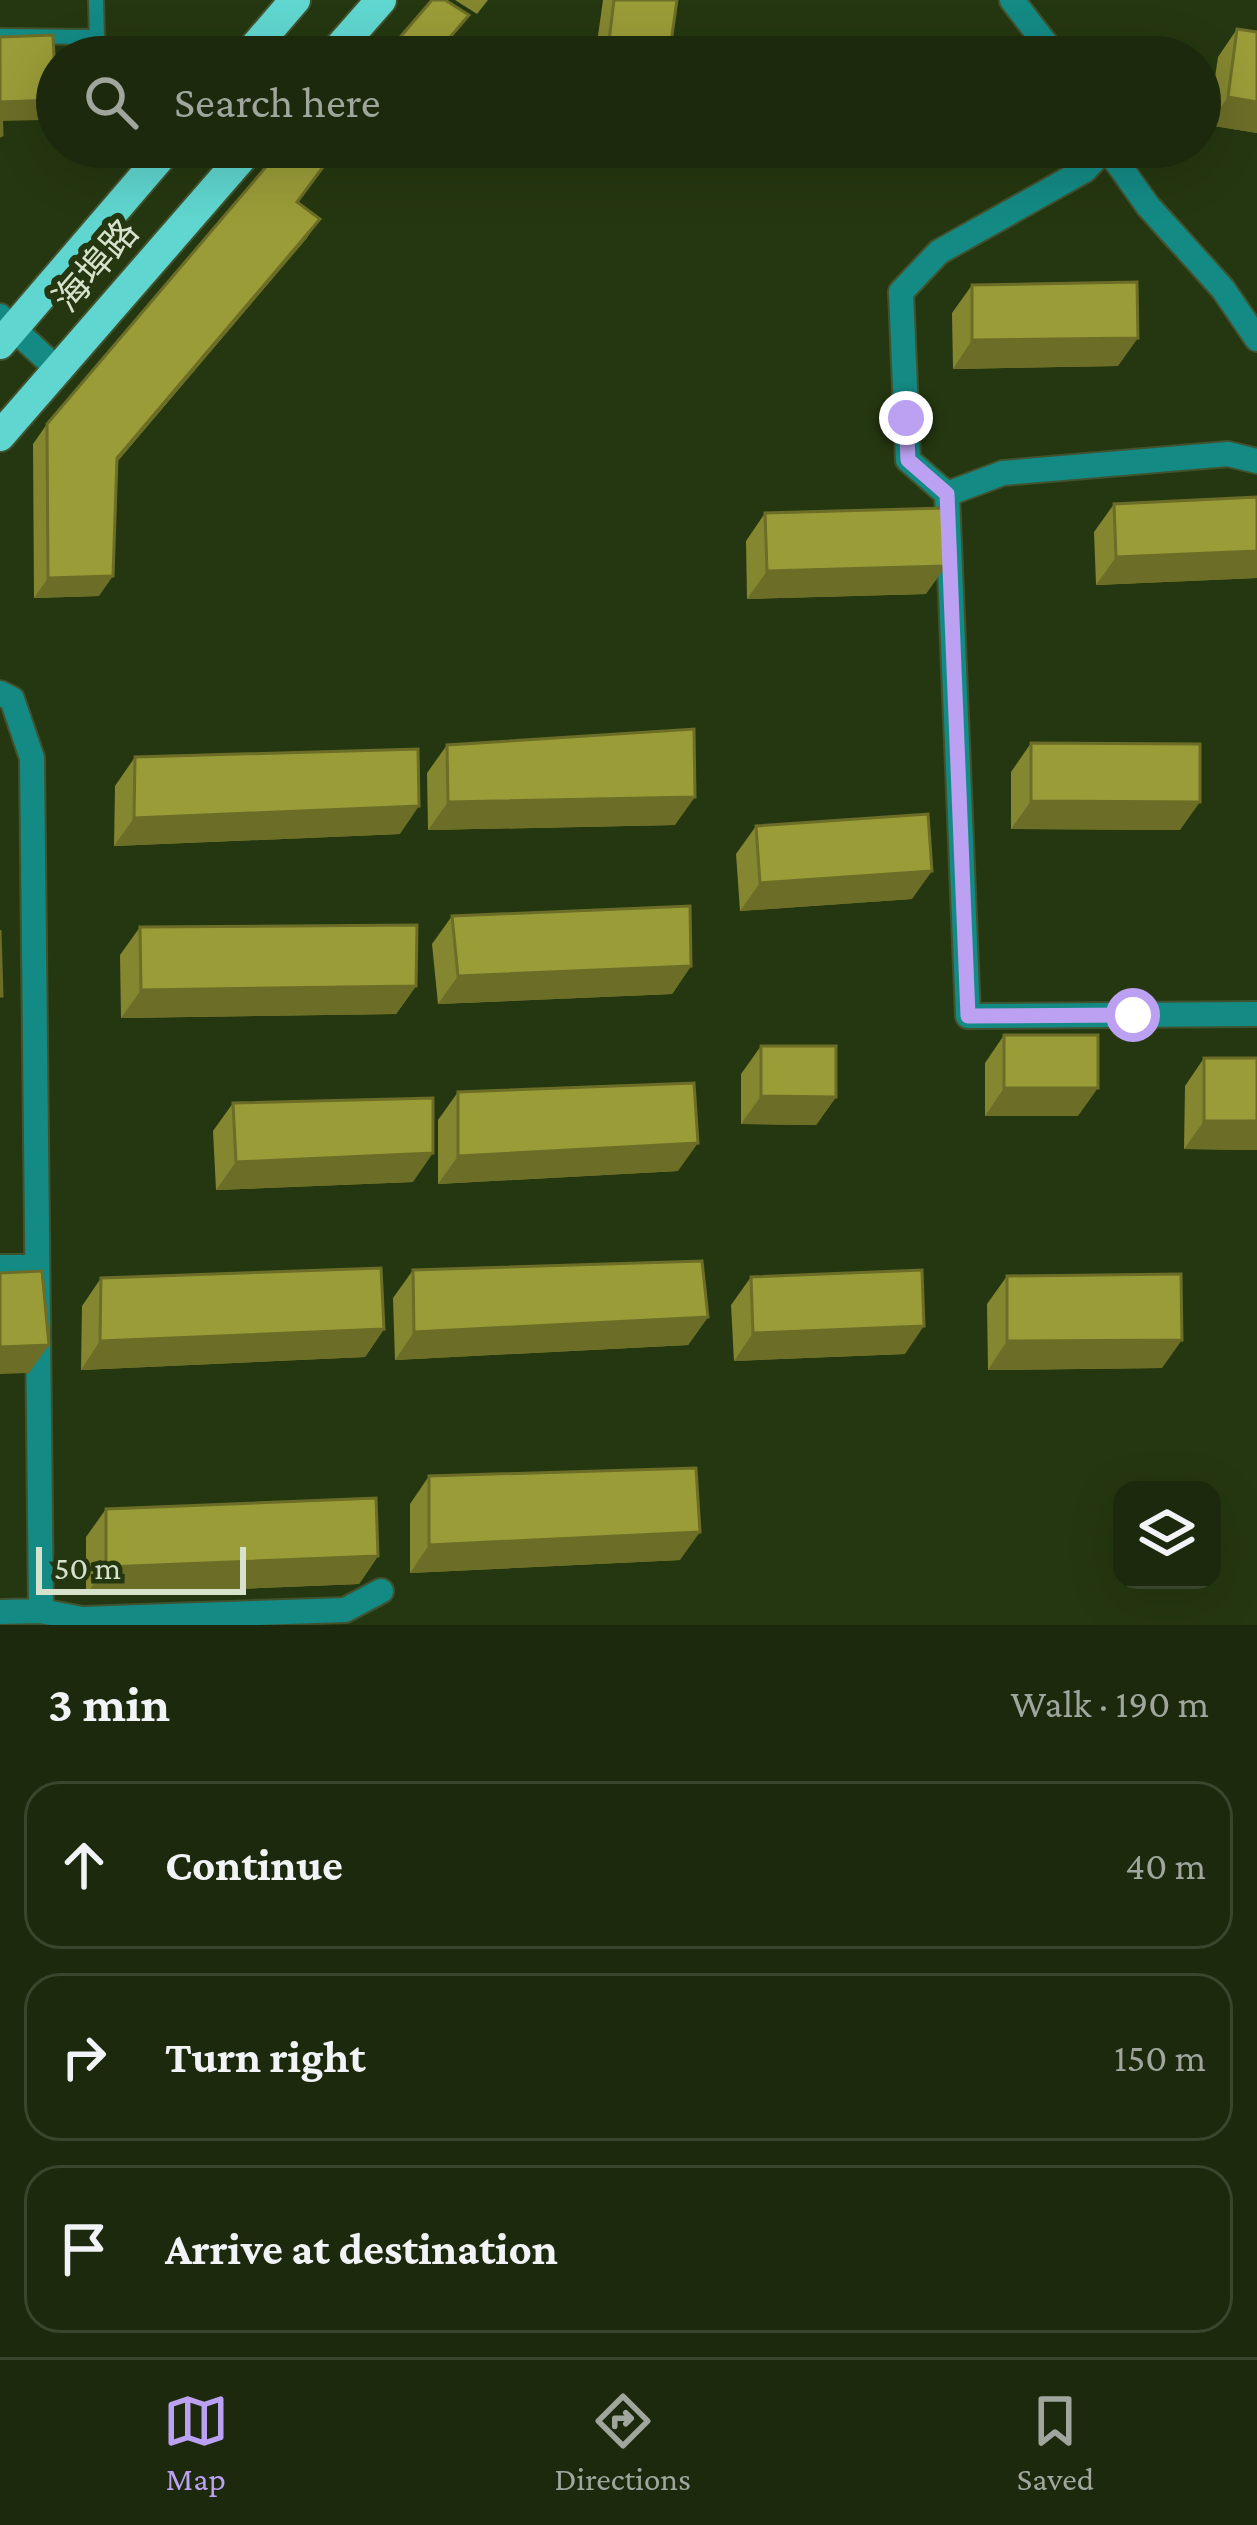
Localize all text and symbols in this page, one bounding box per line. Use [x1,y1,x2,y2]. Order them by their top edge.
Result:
search box [36,36,1221,168]
icon: search [78,69,144,135]
text: Search here [174,77,381,127]
street label: 海埠路 [45,212,146,320]
route end [879,391,933,445]
route start [1106,988,1160,1042]
map controls [1113,1481,1221,1589]
button: layers [1113,1481,1221,1589]
scale bar [36,1541,246,1594]
text: 50 m [54,1549,121,1586]
text: 3 min [48,1675,170,1732]
text: Walk · 190 m [1011,1682,1209,1725]
icon: ahead [51,1832,117,1898]
text: Continue [165,1840,343,1890]
text: 40 m [1125,1844,1206,1887]
icon: right [51,2024,117,2090]
text: Turn right [165,2032,366,2082]
text: 150 m [1114,2036,1206,2079]
icon: arrive [51,2216,117,2282]
text: Arrive at destination [165,2224,558,2274]
tab: Map [163,2388,229,2497]
tab: Directions [555,2388,691,2497]
tab: Saved [1017,2388,1094,2497]

